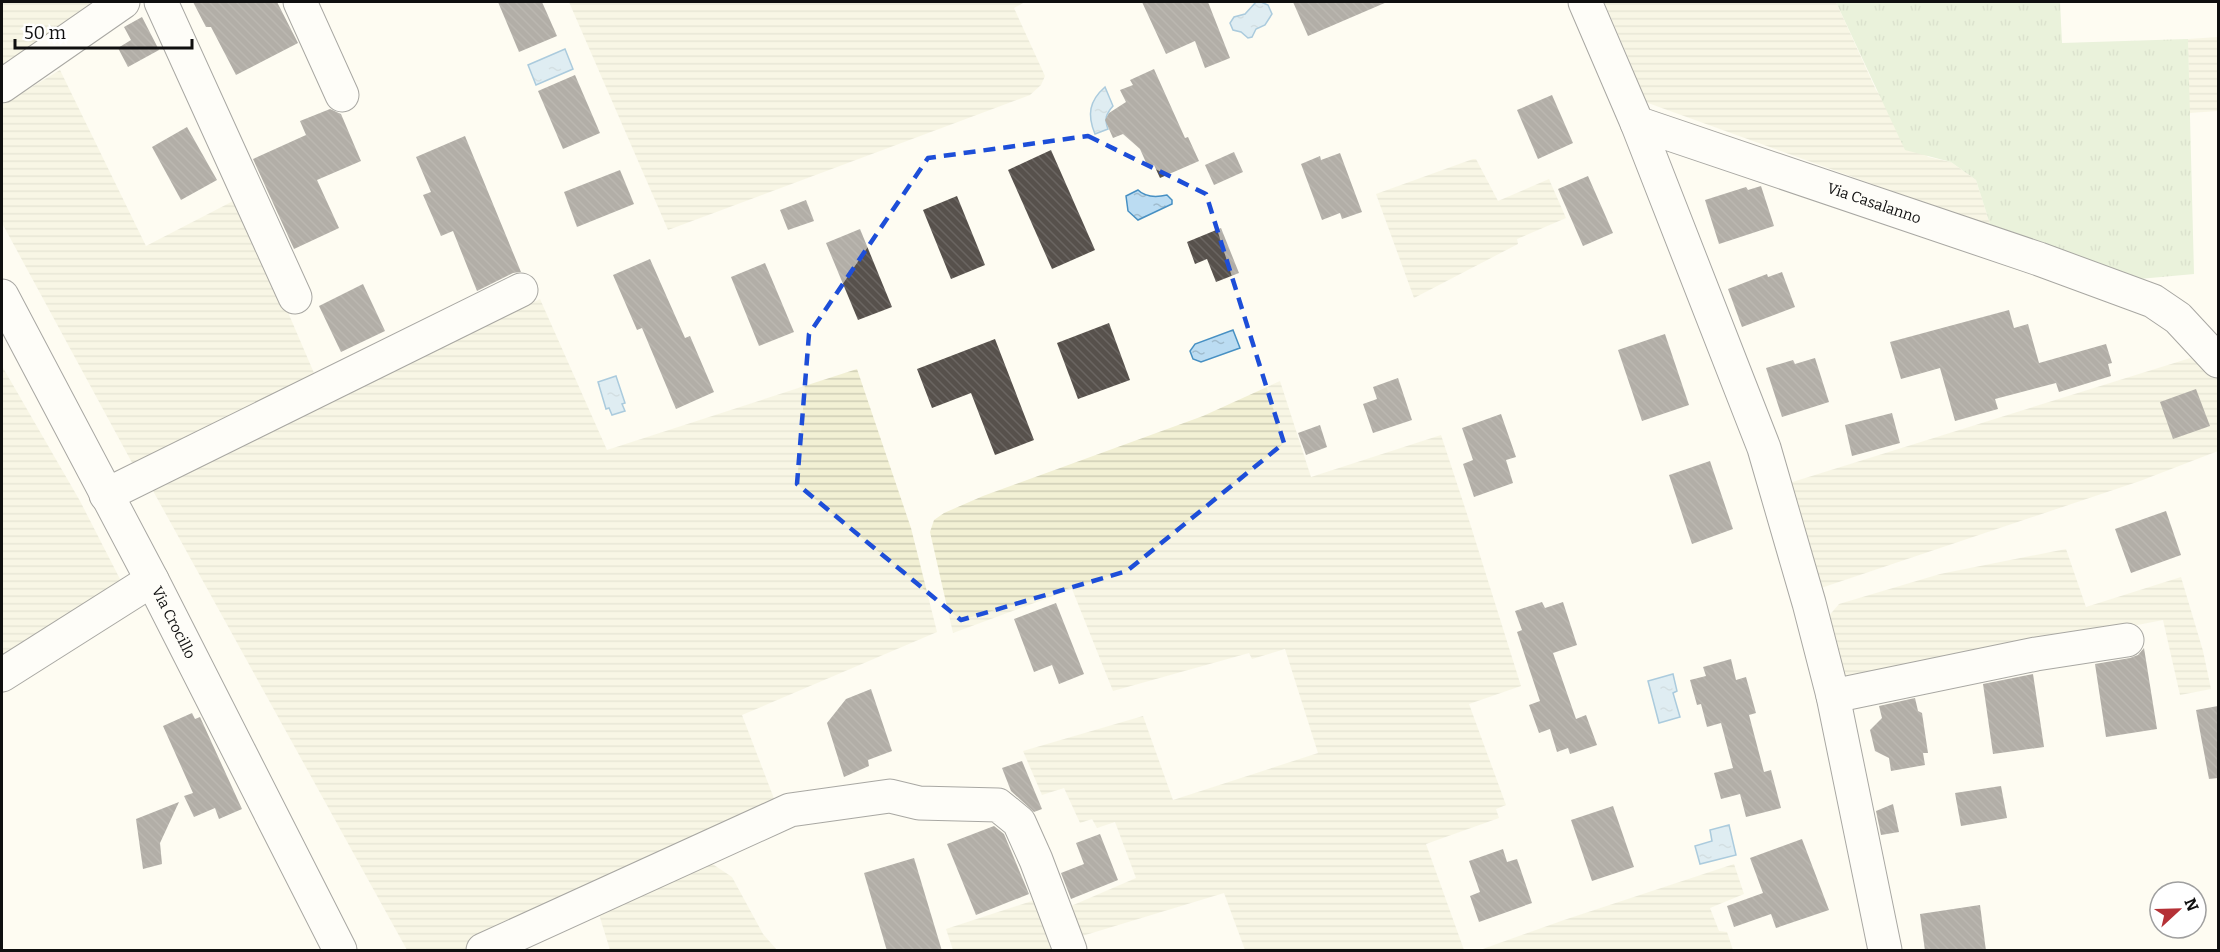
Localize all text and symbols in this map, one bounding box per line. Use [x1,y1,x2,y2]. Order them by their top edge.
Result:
scale bar [15,12,192,50]
text: 50 m [24,22,66,44]
street label: Via Casalanno [1825,179,1924,227]
street label: Via Crocillo [148,583,200,662]
north arrow [2148,880,2208,940]
text: N [2180,895,2203,914]

